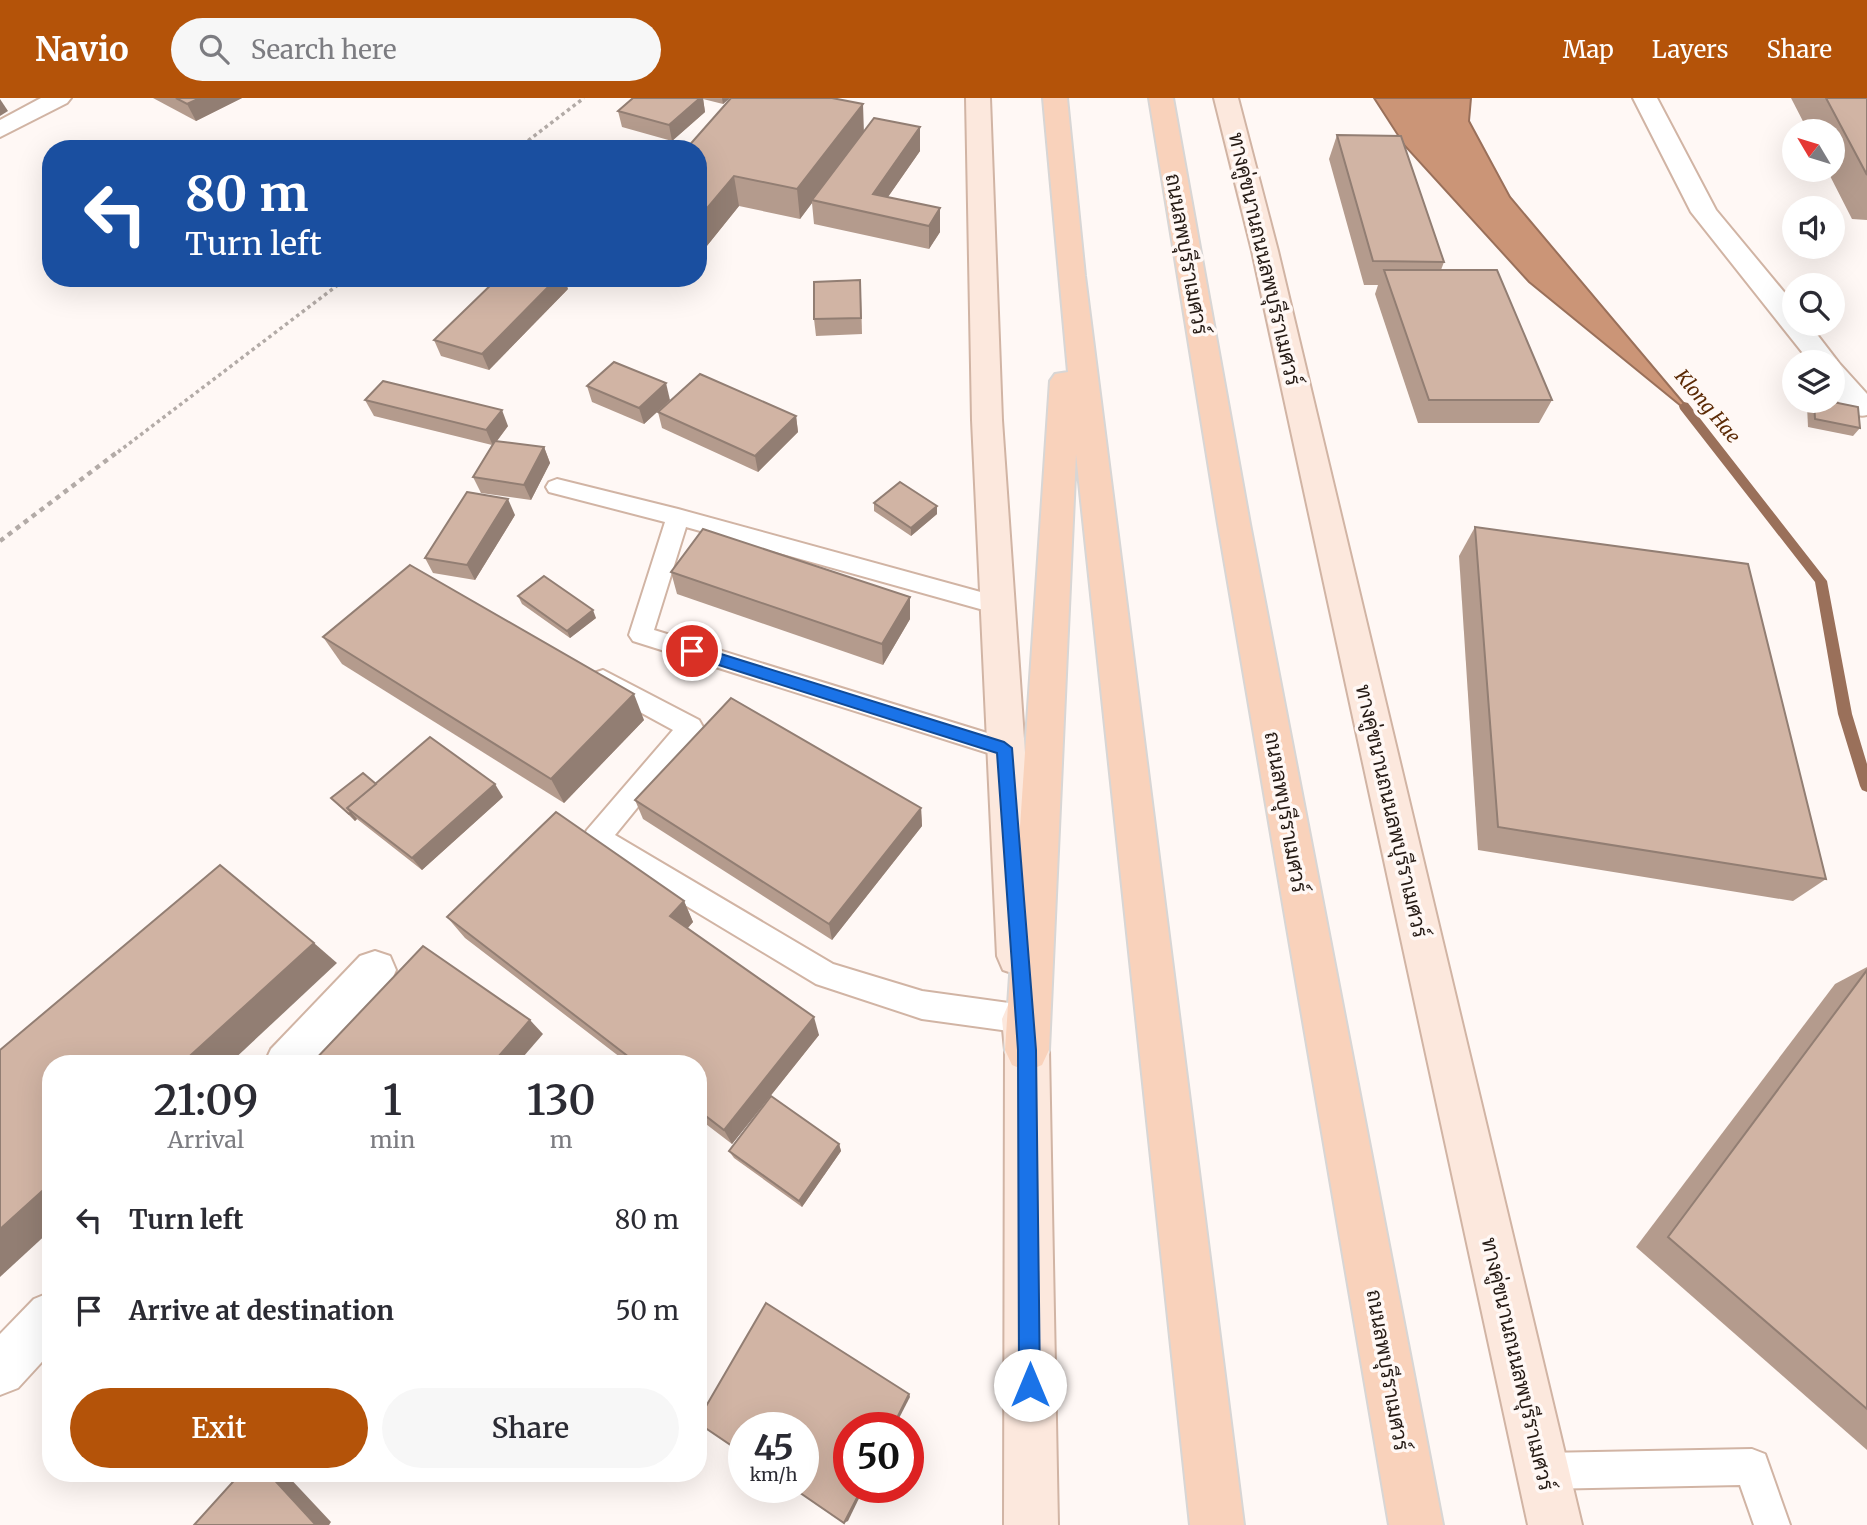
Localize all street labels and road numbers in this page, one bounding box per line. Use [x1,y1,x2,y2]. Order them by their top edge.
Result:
street label: ทางคู่ขนานถนนลพบุรีราเมศวร์ [1221,130,1307,389]
street label: ถนนลพบุรีราเมศวร์ [1159,171,1214,337]
street label: ทางคู่ขนานถนนลพบุรีราเมศวร์ [1348,682,1434,941]
street label: ถนนลพบุรีราเมศวร์ [1258,729,1313,895]
street label: ทางคู่ขนานถนนลพบุรีราเมศวร์ [1474,1235,1560,1494]
street label: ถนนลพบุรีราเมศวร์ [1360,1287,1415,1453]

